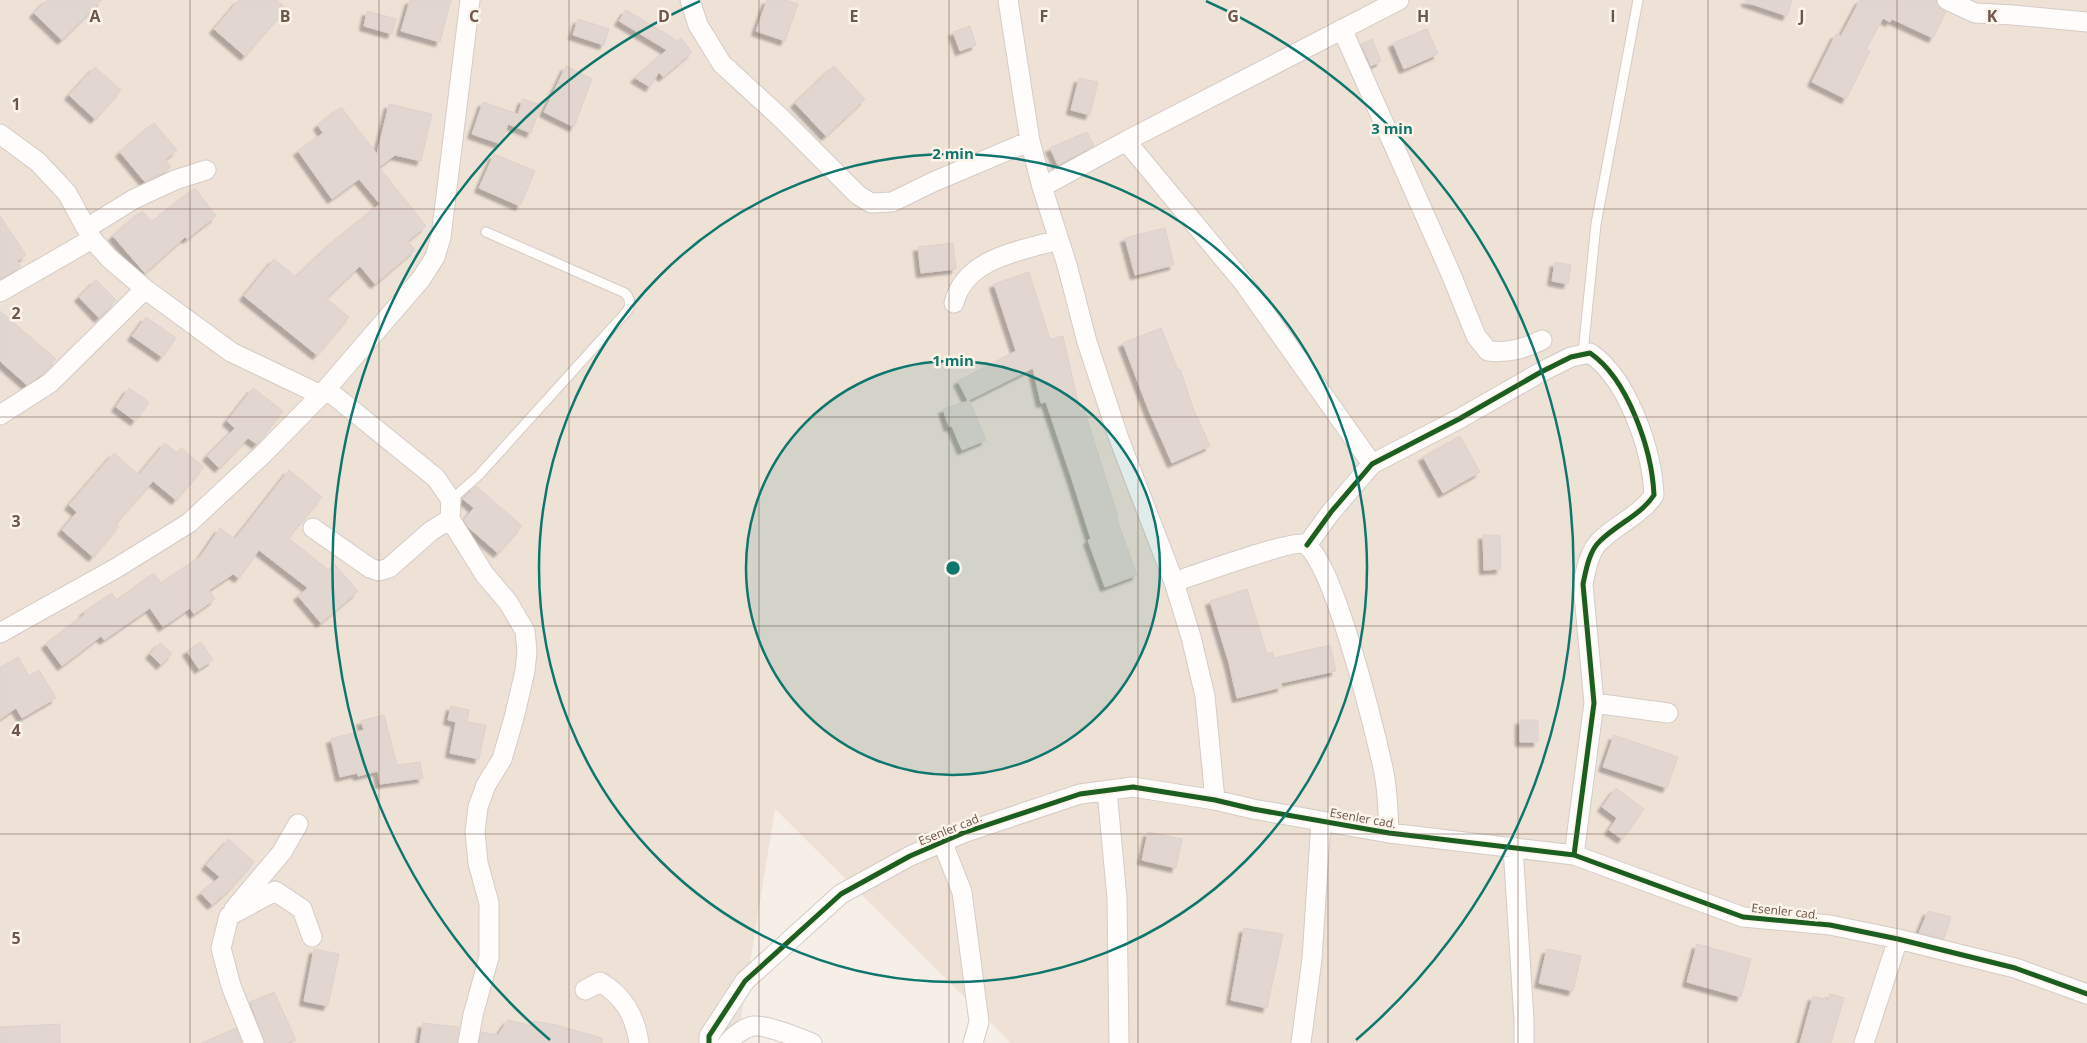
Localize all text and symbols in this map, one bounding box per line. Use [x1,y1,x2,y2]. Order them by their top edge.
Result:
text: A [89,5,101,27]
text: B [280,5,290,27]
text: C [469,5,479,27]
text: D [658,5,670,27]
text: E [850,5,859,27]
text: F [1040,5,1048,27]
text: G [1227,5,1239,27]
text: H [1417,5,1429,27]
text: I [1610,5,1616,27]
text: J [1797,5,1805,27]
text: K [1987,5,1998,27]
text: 1 [11,93,21,115]
text: 3 min [1371,118,1413,138]
text: 2 min [932,143,974,163]
text: 2 [11,302,21,324]
text: 1 min [932,350,974,370]
text: 3 [11,510,21,532]
centre of rings [944,559,962,577]
text: 4 [11,719,21,741]
street label: Esenler cad. [1328,804,1398,832]
street label: Esenler cad. [916,809,984,849]
street label: Esenler cad. [1751,899,1819,923]
text: 5 [11,927,21,949]

